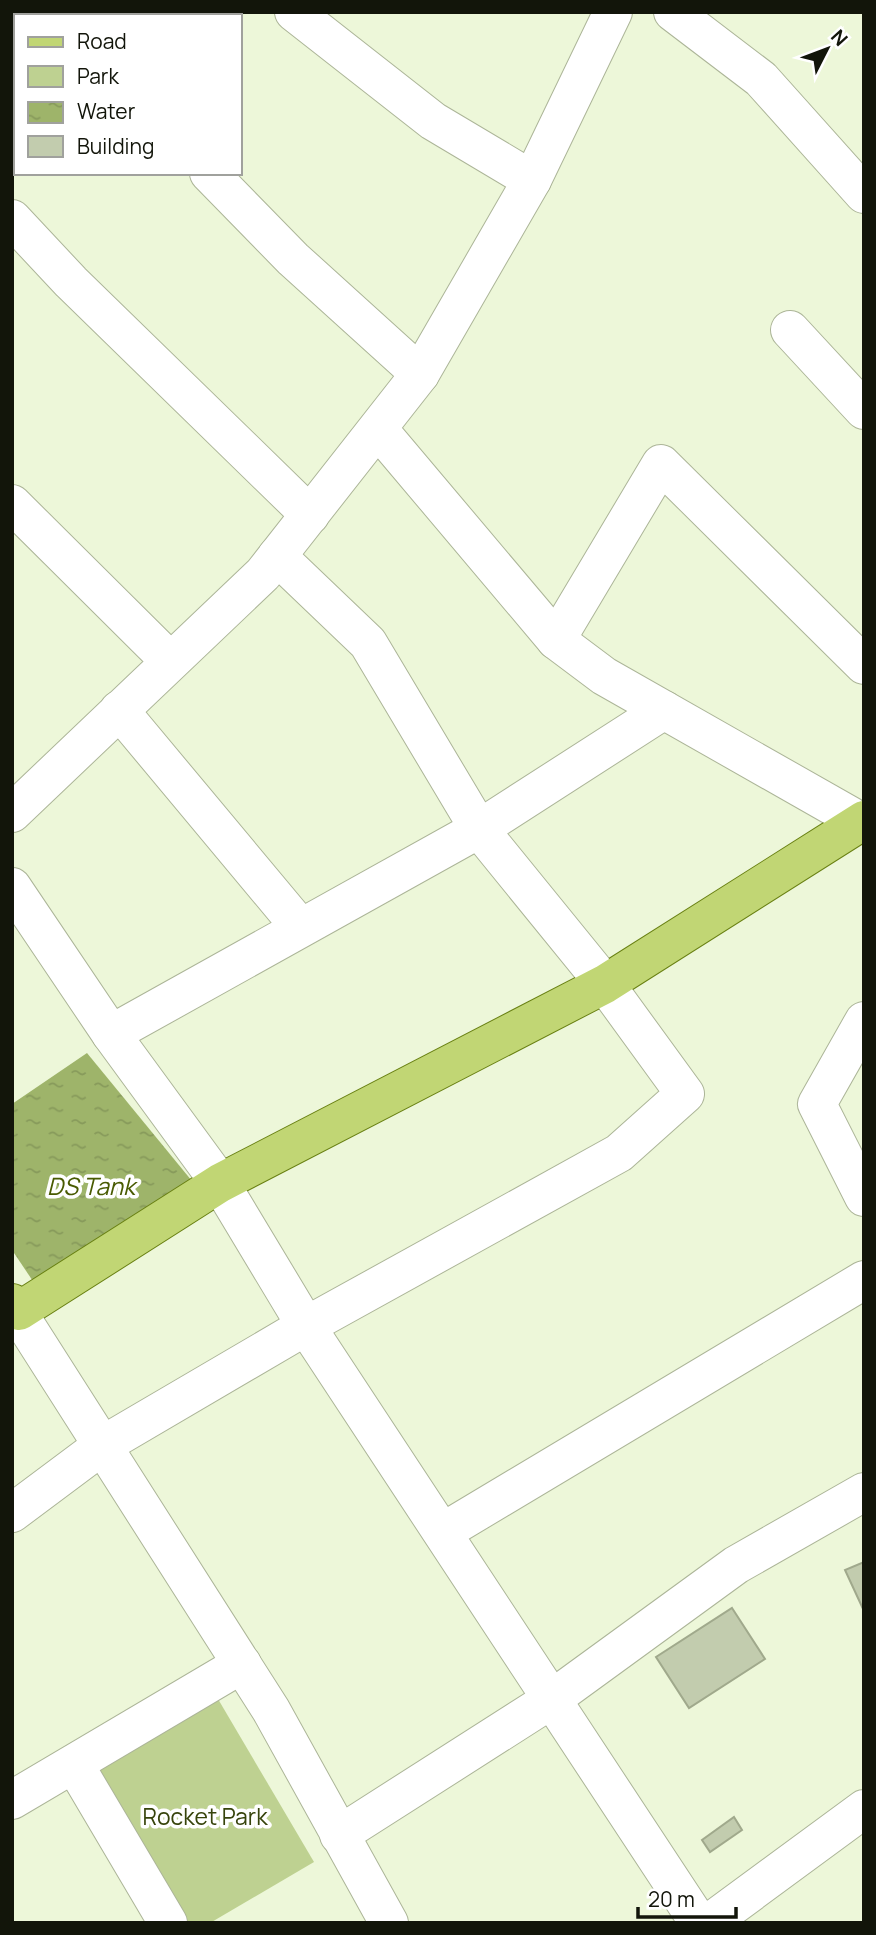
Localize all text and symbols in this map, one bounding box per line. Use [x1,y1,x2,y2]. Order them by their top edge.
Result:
legend [14,14,242,175]
north arrow [792,14,862,84]
text: N [825,24,854,51]
text: Road [77,27,127,55]
text: Park [77,62,119,90]
text: Water [77,97,136,125]
text: Building [77,132,154,160]
water label: DS Tank [47,1169,138,1202]
park label: Rocket Park [142,1800,268,1832]
scale bar [638,1876,736,1920]
text: 20 m [648,1885,695,1913]

